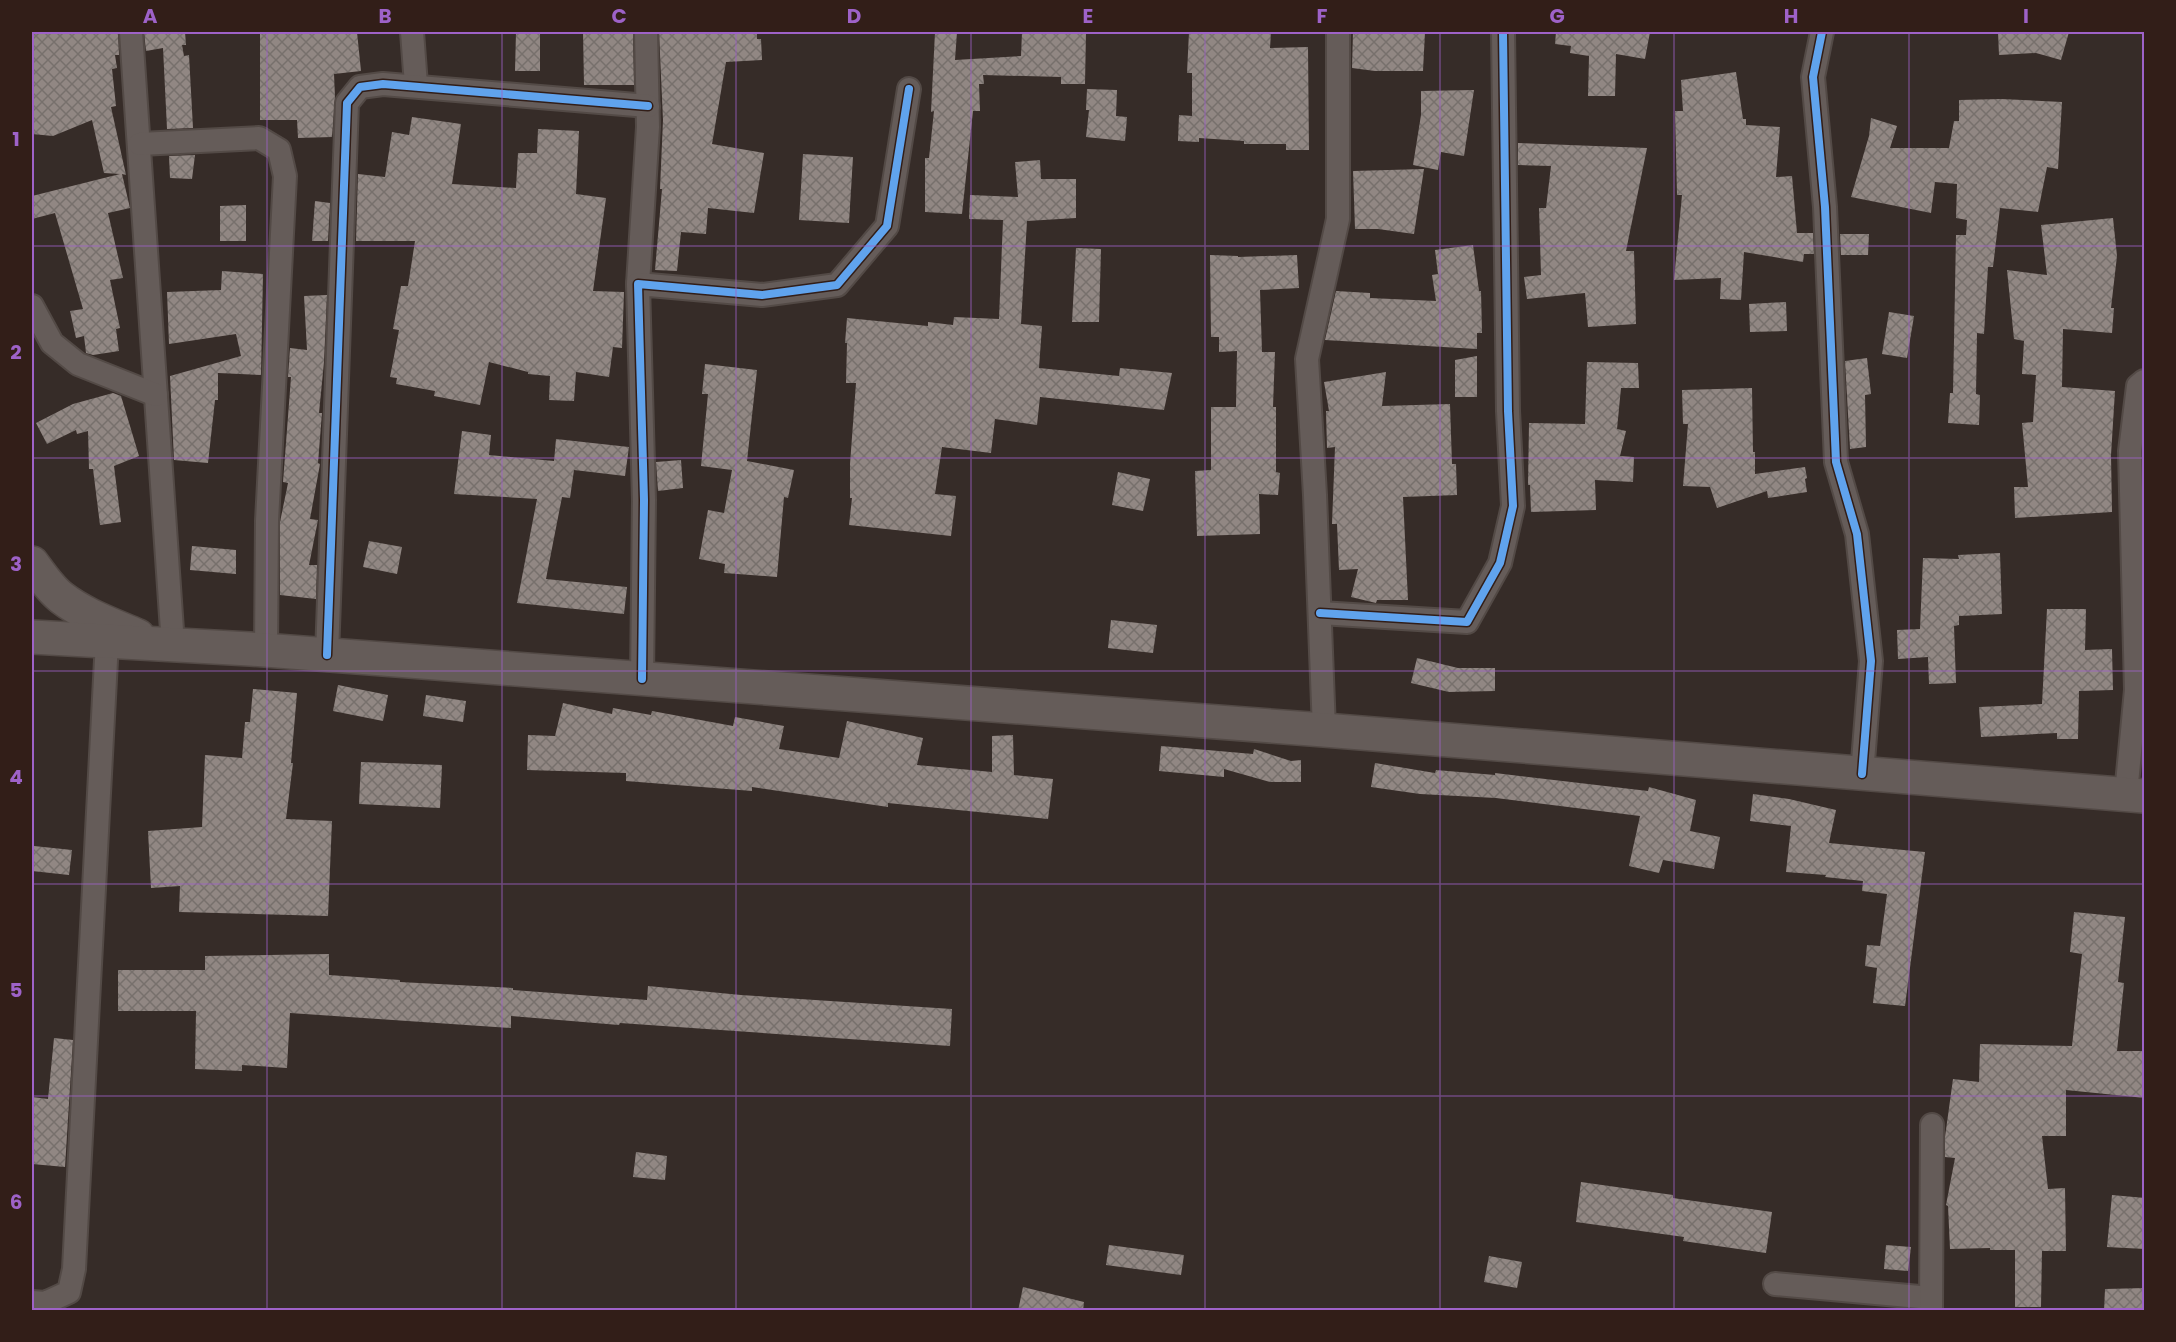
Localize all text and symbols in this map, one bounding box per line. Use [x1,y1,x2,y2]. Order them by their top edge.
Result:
text: A [143,2,158,30]
text: B [378,2,392,30]
text: C [611,2,627,30]
text: D [847,2,861,30]
text: E [1083,2,1093,30]
text: F [1317,2,1328,30]
text: G [1549,2,1565,30]
text: H [1784,2,1798,30]
text: I [2023,2,2029,30]
text: 1 [12,125,20,153]
text: 2 [10,338,22,366]
text: 3 [10,550,22,578]
text: 4 [9,763,23,791]
text: 5 [10,976,23,1004]
text: 6 [10,1188,22,1216]

